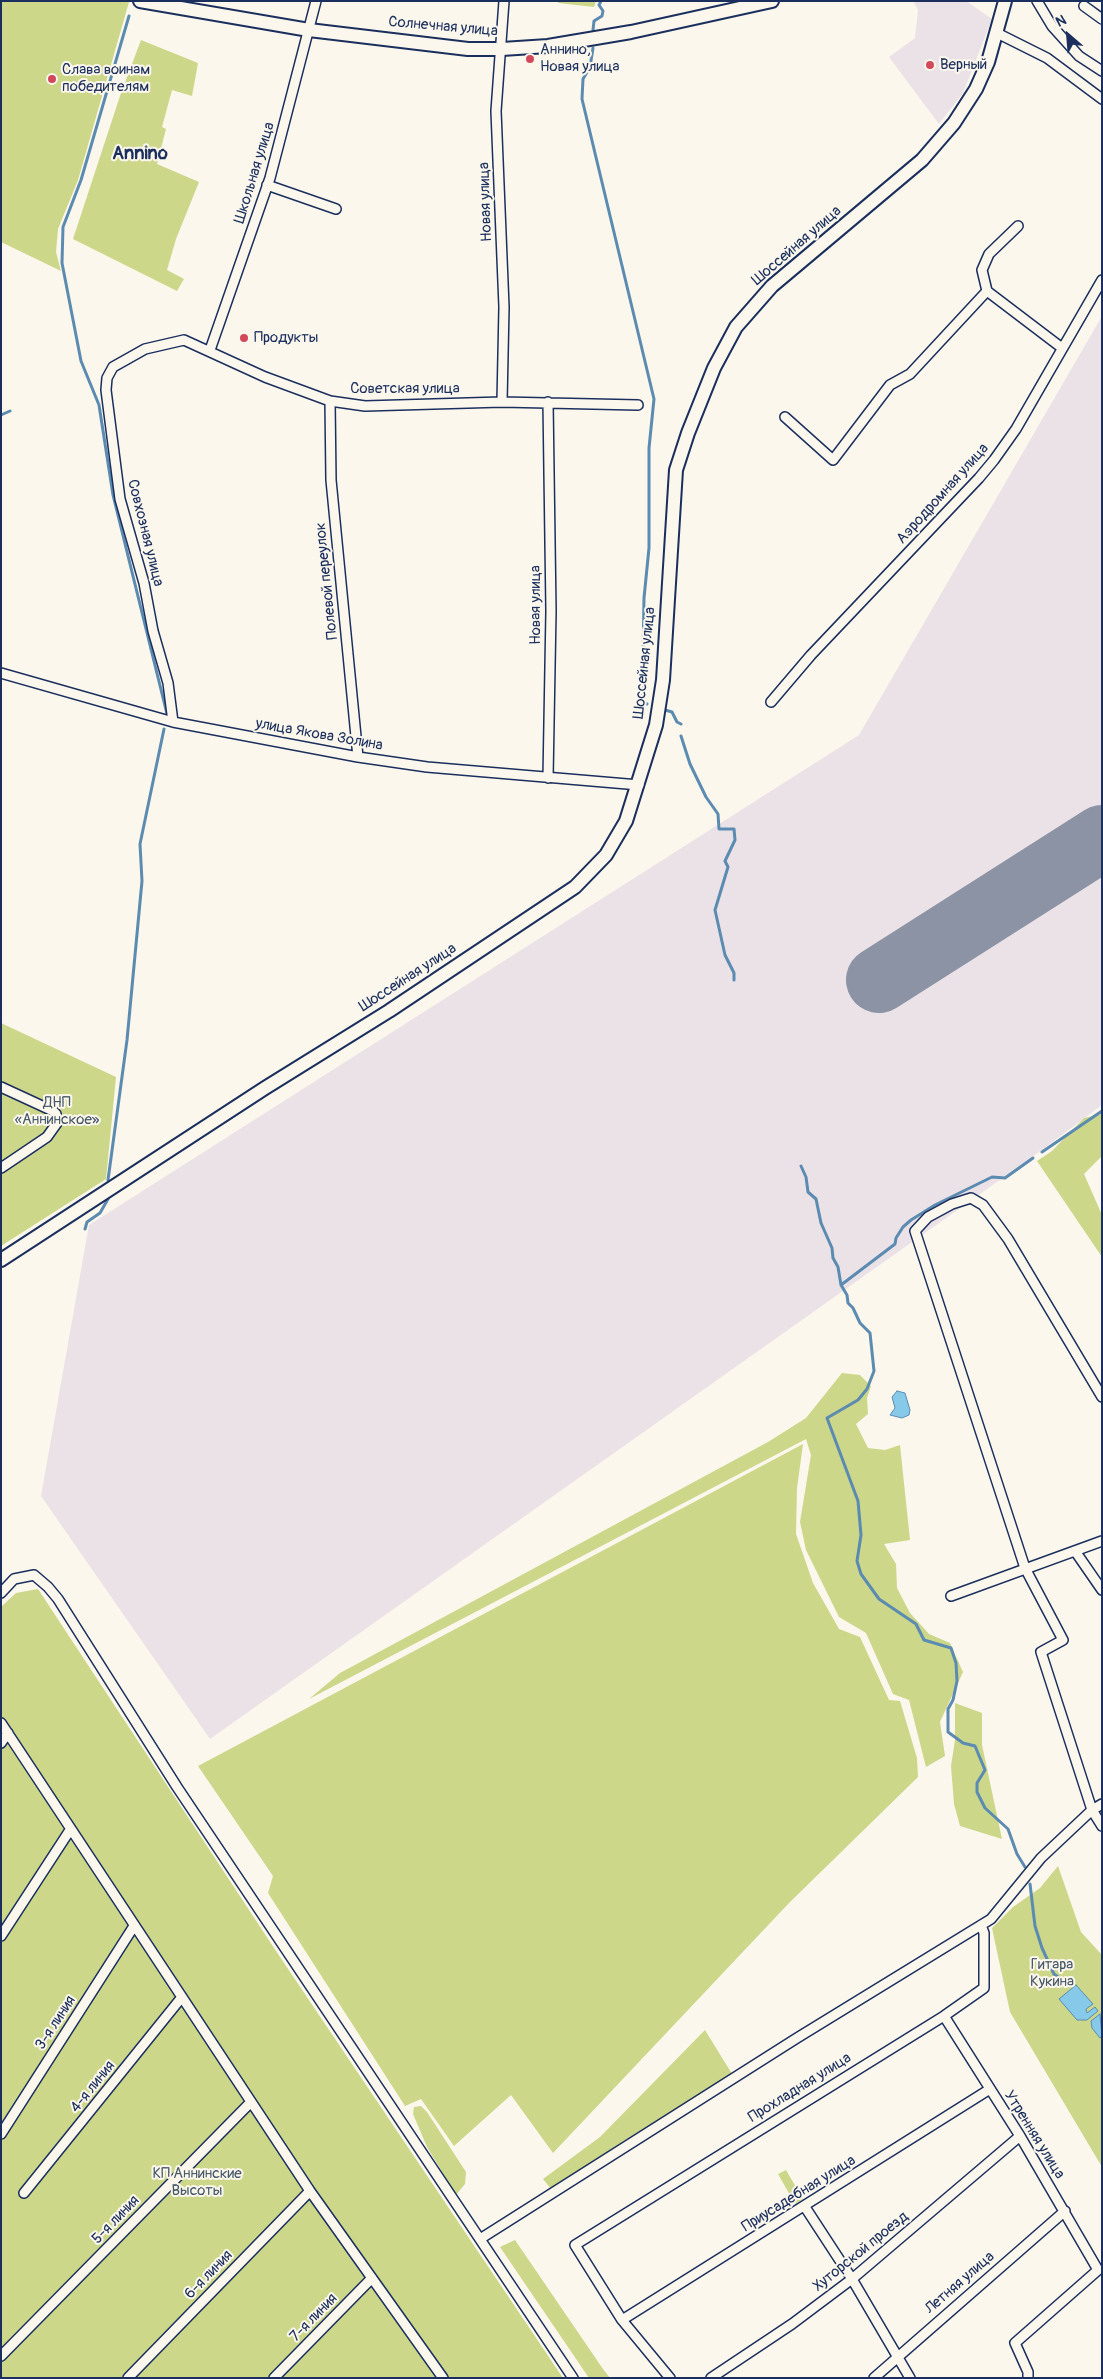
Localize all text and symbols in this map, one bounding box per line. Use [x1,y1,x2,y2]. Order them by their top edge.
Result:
north arrow [1043,10,1093,60]
text: N [1053,11,1069,31]
street label: Солнечная улица [388,13,498,41]
place label: Аннино, Новая улица [540,41,620,76]
marker: Аннино, Новая улица [524,53,536,65]
place label: Верный [940,56,987,74]
marker: Верный [924,59,936,71]
place label: Слава воинам победителям [62,61,150,96]
marker: Слава воинам победителям [46,73,58,85]
street label: Школьная улица [231,120,279,226]
district label: Annino [112,143,168,165]
street label: Новая улица [476,162,496,242]
street label: Шоссейная улица [749,202,845,290]
place label: Продукты [254,329,318,347]
marker: Продукты [238,332,250,344]
street label: Советская улица [350,380,460,398]
street label: Аэродромная улица [893,440,993,548]
street label: Совхозная улица [123,478,167,588]
street label: Полевой переулок [312,521,342,641]
street label: Новая улица [527,565,545,645]
street label: Шоссейная улица [630,606,660,720]
street label: улица Якова Золина [254,715,384,755]
street label: Шоссейная улица [356,940,460,1016]
park label: ДНП «Аннинское» [15,1094,99,1129]
park label: Гитара Кукина [1030,1956,1074,1991]
street label: 3-я линия [32,1993,80,2053]
street label: Прохладная улица [745,2049,855,2127]
street label: 4-я линия [67,2058,119,2116]
street label: Утренняя улица [1000,2088,1068,2182]
street label: Приусадебная улица [739,2152,859,2236]
park label: КП Аннинские Высоты [152,2165,242,2200]
street label: 5-я линия [88,2192,144,2248]
street label: Хуторской проезд [810,2208,912,2296]
street label: 6-я линия [181,2247,237,2303]
street label: Летняя улица [922,2248,998,2318]
street label: 7-я линия [287,2290,341,2346]

